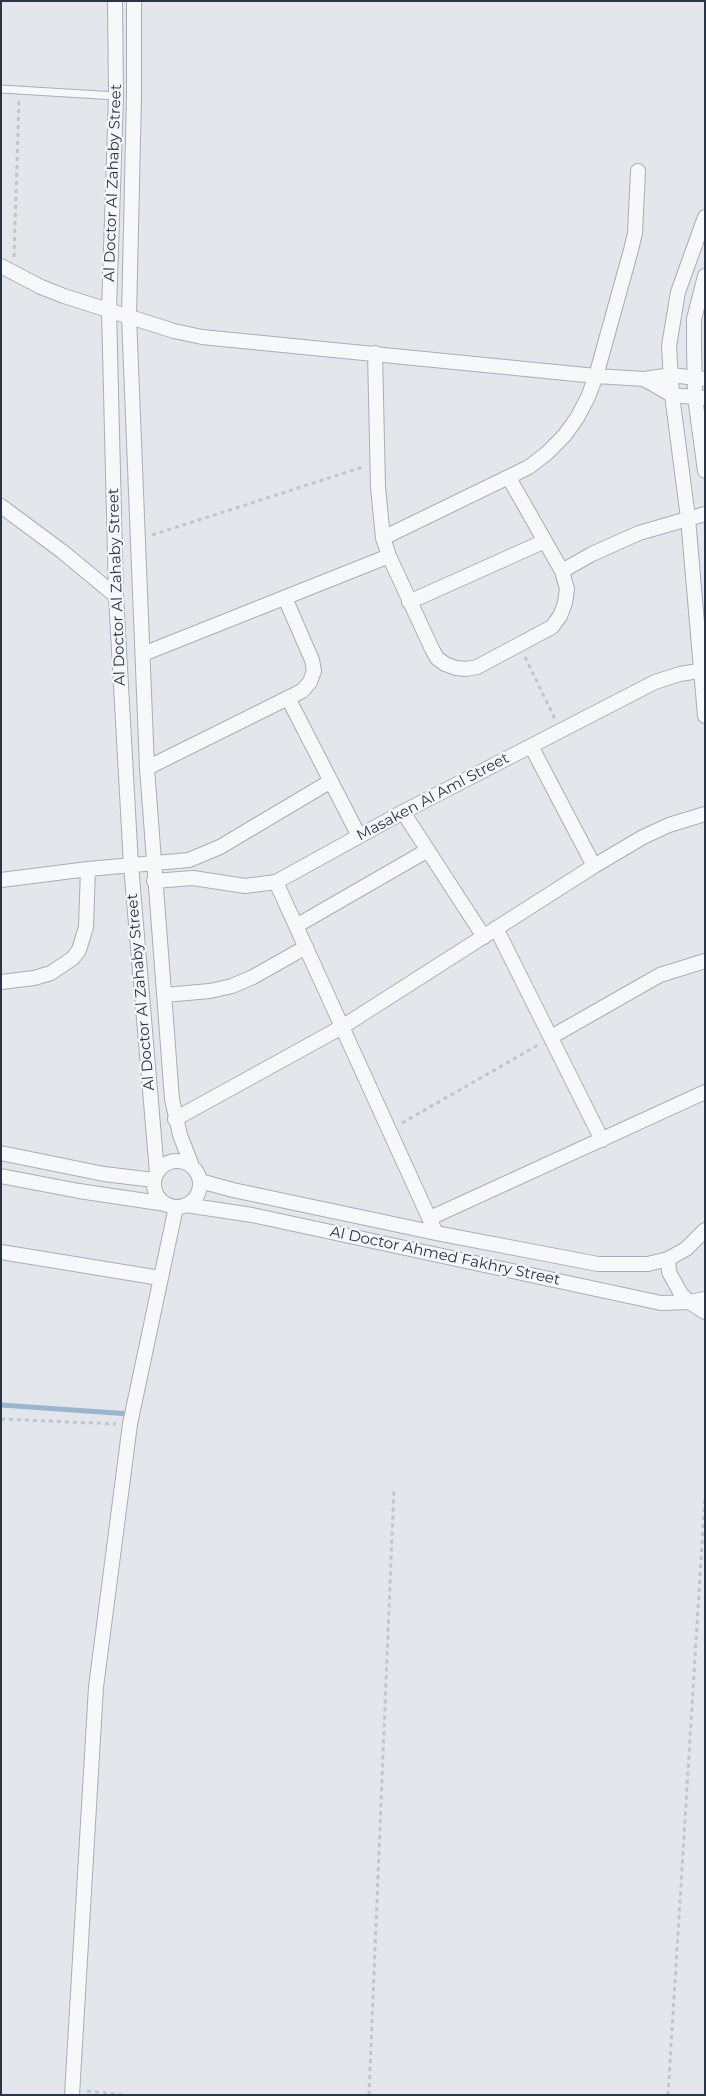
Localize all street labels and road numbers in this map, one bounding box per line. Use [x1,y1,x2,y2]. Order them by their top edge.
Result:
street label: Al Doctor Al Zahaby Street [101,84,125,282]
street label: Al Doctor Al Zahaby Street [105,488,129,686]
street label: Masaken Al Aml Street [354,749,512,845]
street label: Al Doctor Al Zahaby Street [123,893,159,1091]
street label: Al Doctor Ahmed Fakhry Street [328,1223,562,1289]

